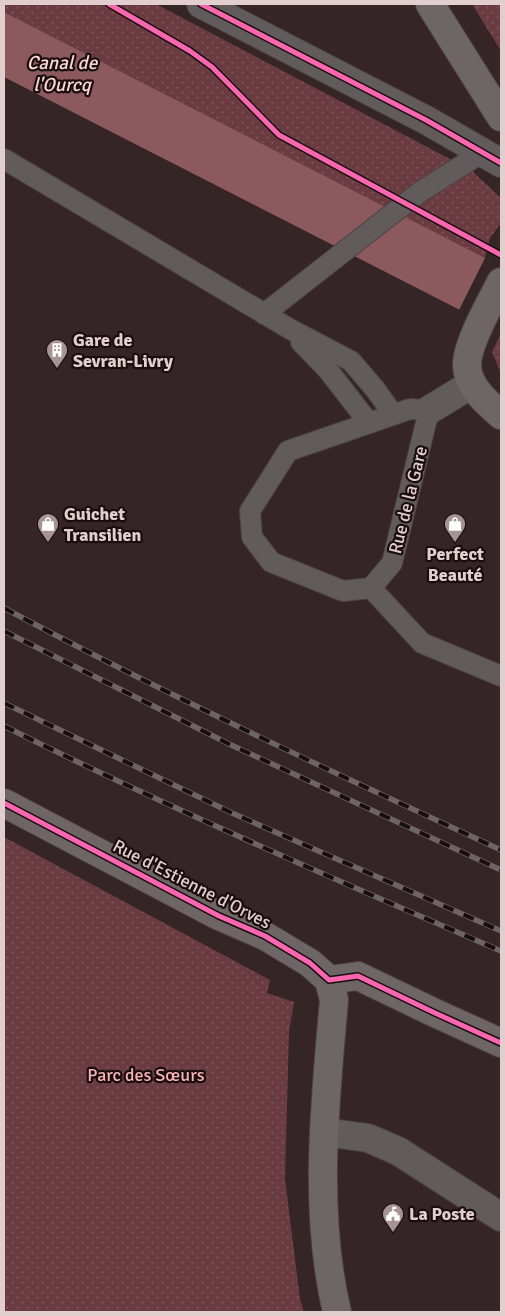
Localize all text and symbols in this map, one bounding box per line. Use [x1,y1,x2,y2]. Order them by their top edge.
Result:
water label: Canal de l'Ourcq [27,51,99,97]
place label: Gare de Sevran-Livry [73,329,173,372]
building icon: Gare de Sevran-Livry [45,338,69,369]
street label: Rue de la Gare [384,444,432,556]
place label: Guichet Transilien [64,503,142,546]
shop icon: Guichet Transilien [36,512,60,543]
shop icon: Perfect Beauté [443,512,467,543]
place label: Perfect Beauté [426,543,484,586]
street label: Rue d'Estienne d'Orves [109,835,275,933]
park label: Parc des Sœurs [87,1064,205,1086]
public building icon: La Poste [381,1202,405,1233]
place label: La Poste [409,1203,475,1225]

